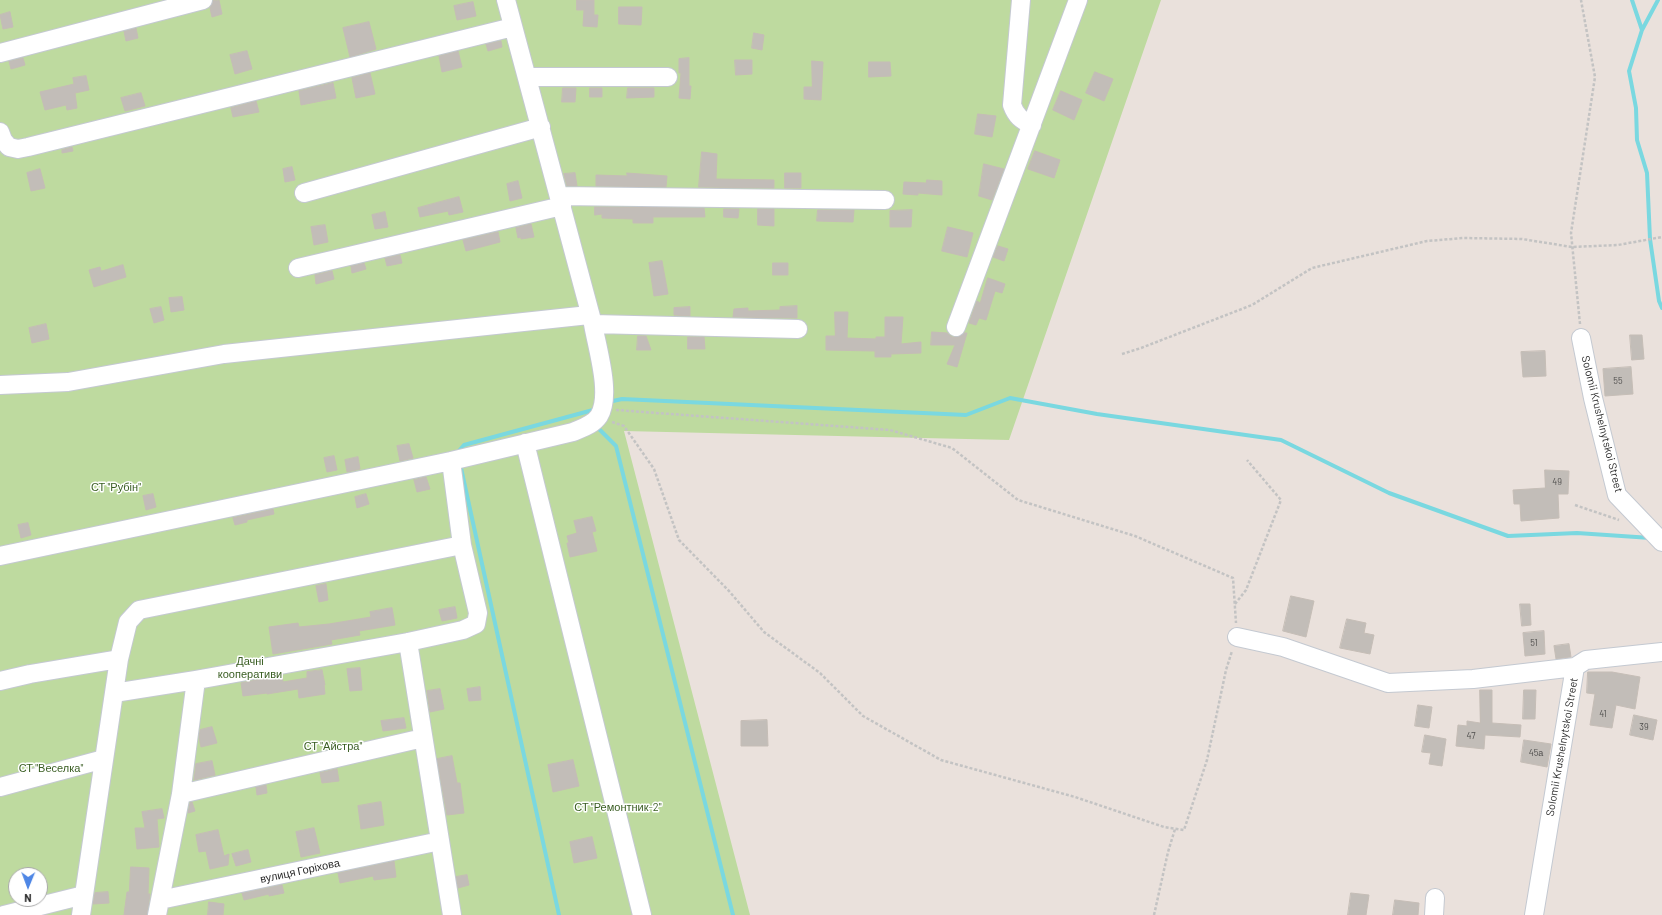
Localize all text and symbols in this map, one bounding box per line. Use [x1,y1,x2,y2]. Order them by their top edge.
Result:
street label: Solomii Krushelnytskoi Street [1579,354,1625,494]
house number: 55 [1613,376,1623,386]
house number: 49 [1552,477,1562,487]
park label: СТ "Рубін" [91,480,141,494]
house number: 51 [1530,638,1538,648]
park label: Дачні кооперативи [218,654,282,680]
street label: Solomii Krushelnytskoi Street [1543,677,1581,817]
house number: 41 [1599,709,1607,719]
house number: 39 [1639,722,1649,732]
house number: 47 [1467,731,1475,741]
park label: СТ "Айстра" [304,739,362,753]
house number: 45а [1529,748,1543,758]
park label: СТ "Веселка" [19,761,83,775]
park label: СТ "Ремонтник-2" [574,800,662,814]
street label: вулиця Горіхова [259,856,341,886]
north arrow [8,867,48,907]
text: N [24,892,32,905]

